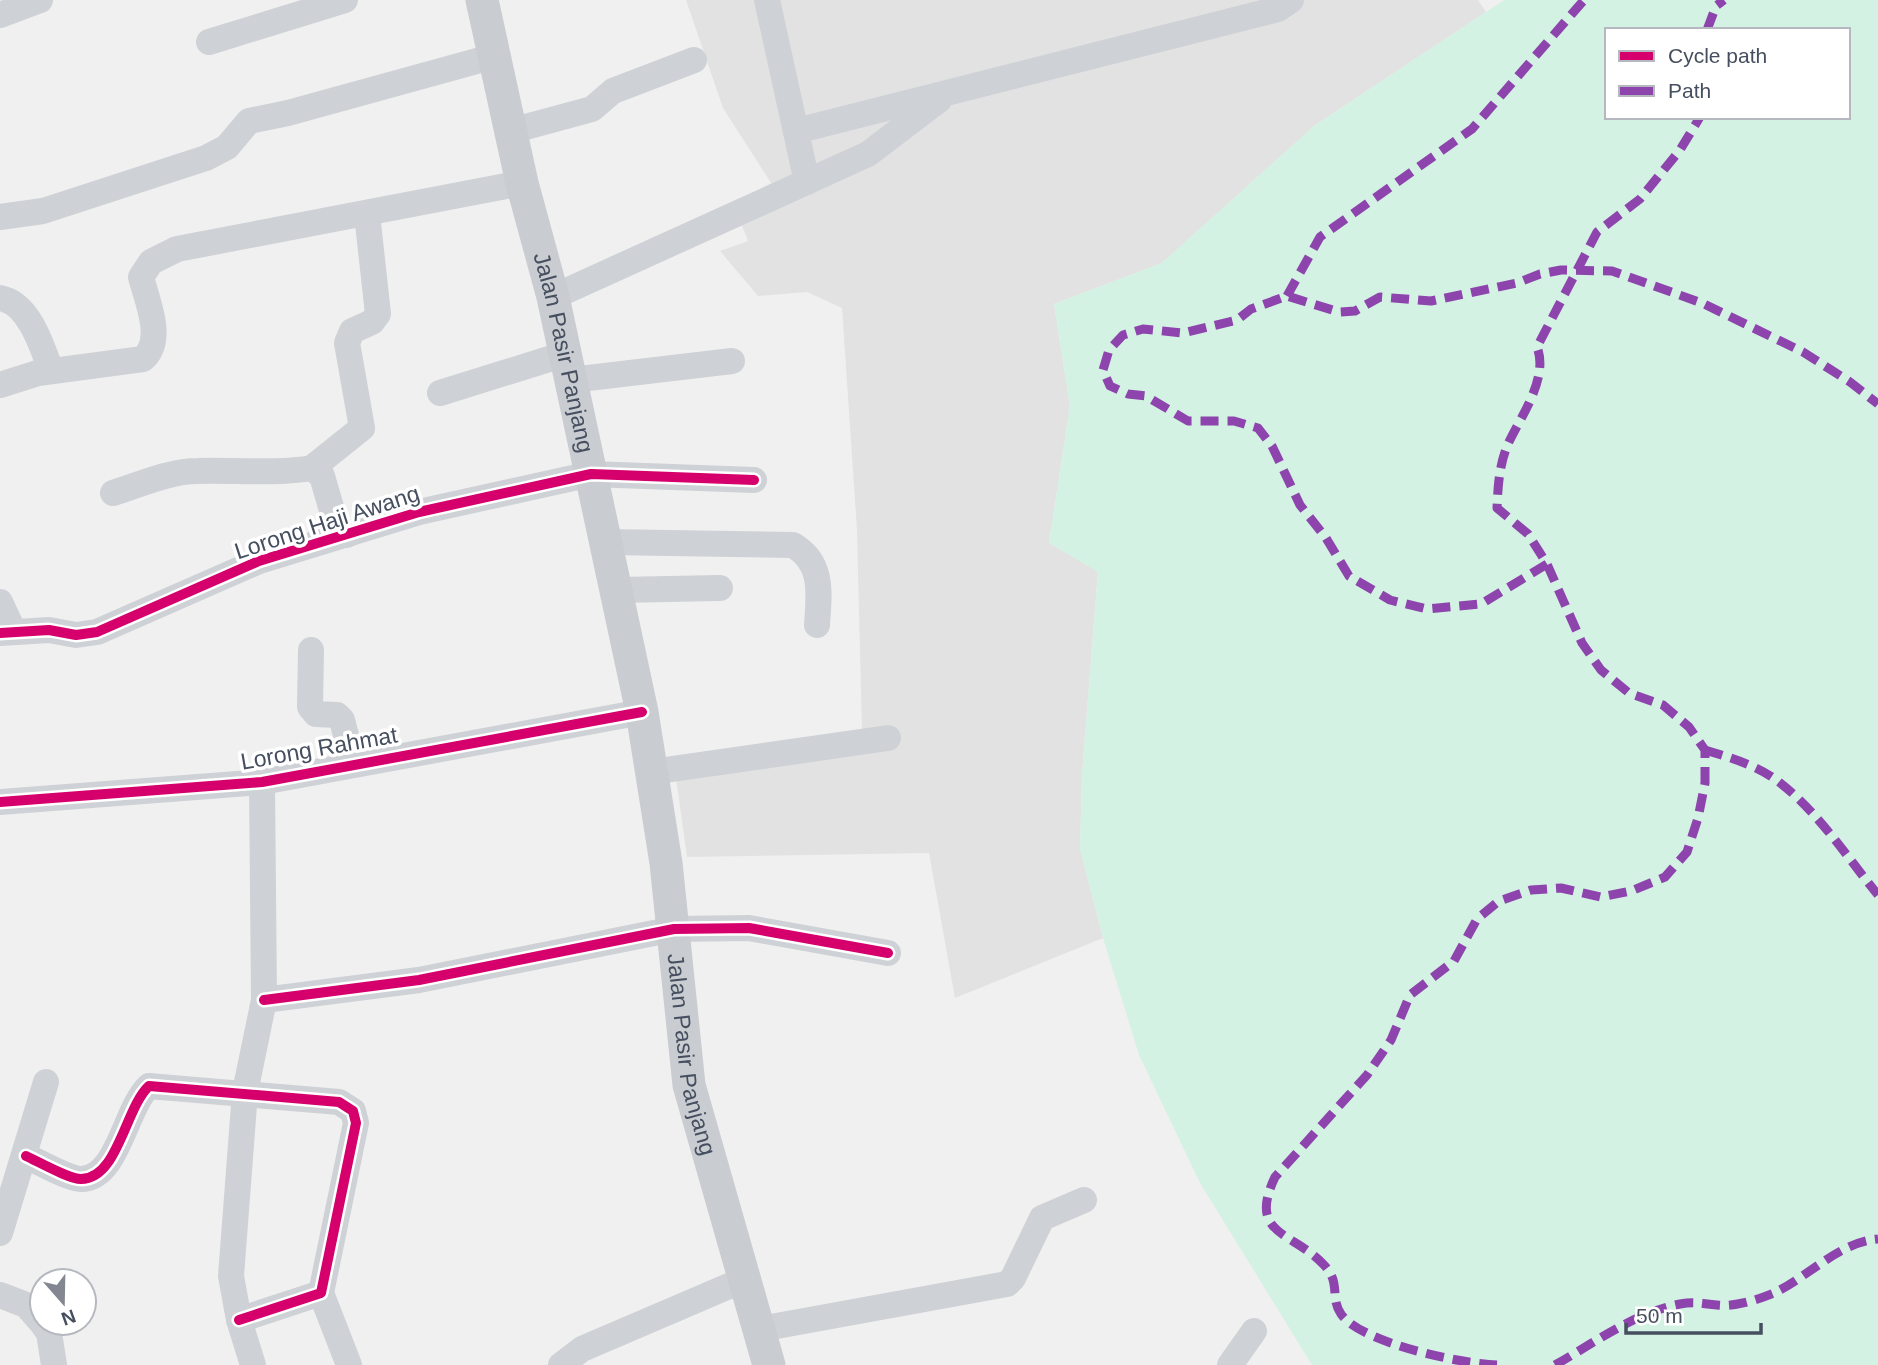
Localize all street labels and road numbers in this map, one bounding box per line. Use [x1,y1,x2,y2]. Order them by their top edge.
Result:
street label: Jalan Pasir Panjang [528,249,599,455]
street label: Lorong Haji Awang [231,480,423,564]
street label: Lorong Rahmat [239,721,400,775]
street label: Jalan Pasir Panjang [662,952,721,1158]

